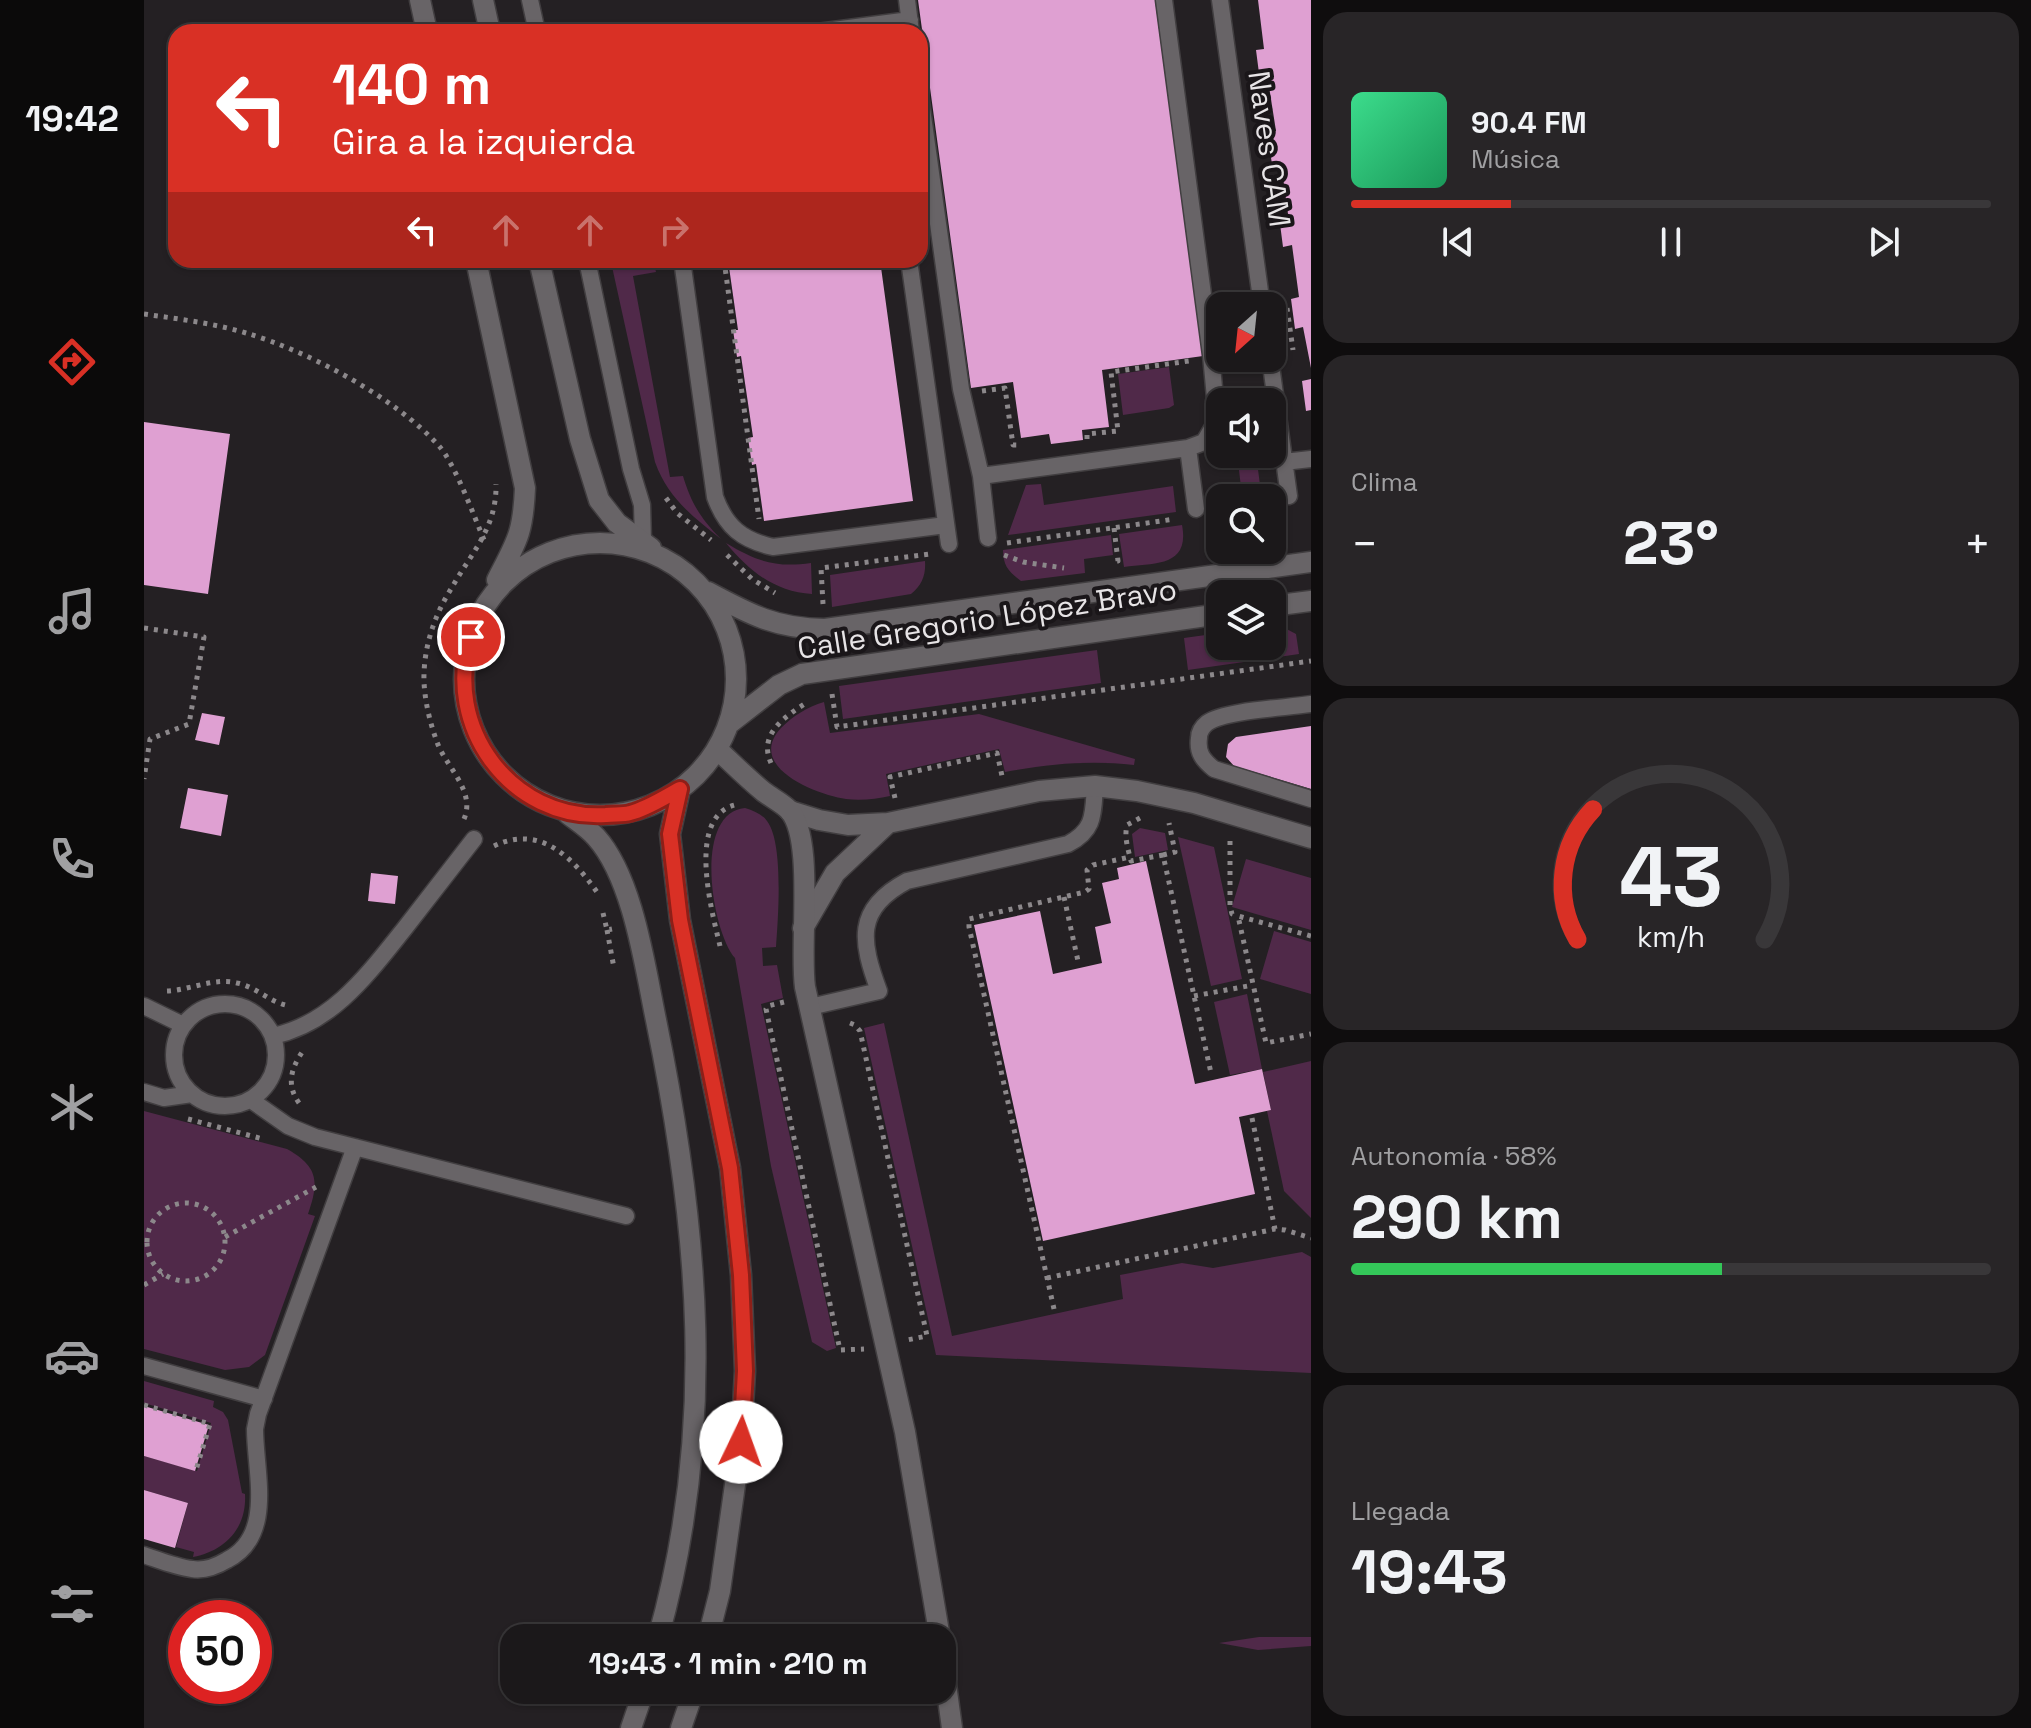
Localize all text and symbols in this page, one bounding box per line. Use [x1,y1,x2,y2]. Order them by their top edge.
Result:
text: 140 m [332,49,491,120]
icon: left [200,56,304,160]
street label: Naves CAM [1239,68,1300,229]
text: 19:42 [25,96,119,142]
text: 90.4 FM [1471,103,1587,142]
text: Gira a la izquierda [332,119,635,165]
text: Música [1471,142,1560,176]
icon: left [400,208,444,252]
icon: ahead [484,208,528,252]
icon: ahead [568,208,612,252]
icon: right [652,208,696,252]
icon: previous [1436,220,1480,264]
icon: pause [1649,220,1693,264]
icon: next [1862,220,1906,264]
north arrow [1206,292,1286,372]
map controls [1206,292,1286,660]
icon: directions [44,334,100,390]
button: sound [1206,388,1286,468]
text: Clima [1351,465,1418,499]
button: search [1206,484,1286,564]
text: 23° [1623,505,1719,582]
text: − [1351,516,1378,572]
text: + [1964,516,1991,572]
street label: Calle Gregorio López Bravo [794,569,1179,668]
button: layers [1206,580,1286,660]
icon: music [44,583,100,639]
pin [437,603,505,671]
icon: arrive [449,615,493,659]
text: 43 [1619,824,1723,930]
icon: phone [44,831,100,887]
text: km/h [1637,919,1705,955]
icon: climate [44,1079,100,1135]
text: Autonomía · 58% [1351,1139,1557,1173]
text: 290 km [1351,1179,1563,1256]
icon: car [44,1328,100,1384]
position arrow [699,1400,783,1484]
text: Llegada [1351,1494,1450,1528]
text: 19:43 [1351,1534,1508,1611]
icon: filters [44,1576,100,1632]
speed limit sign: 50 [168,1600,272,1704]
text: 19:43 · 1 min · 210 m [588,1644,868,1683]

